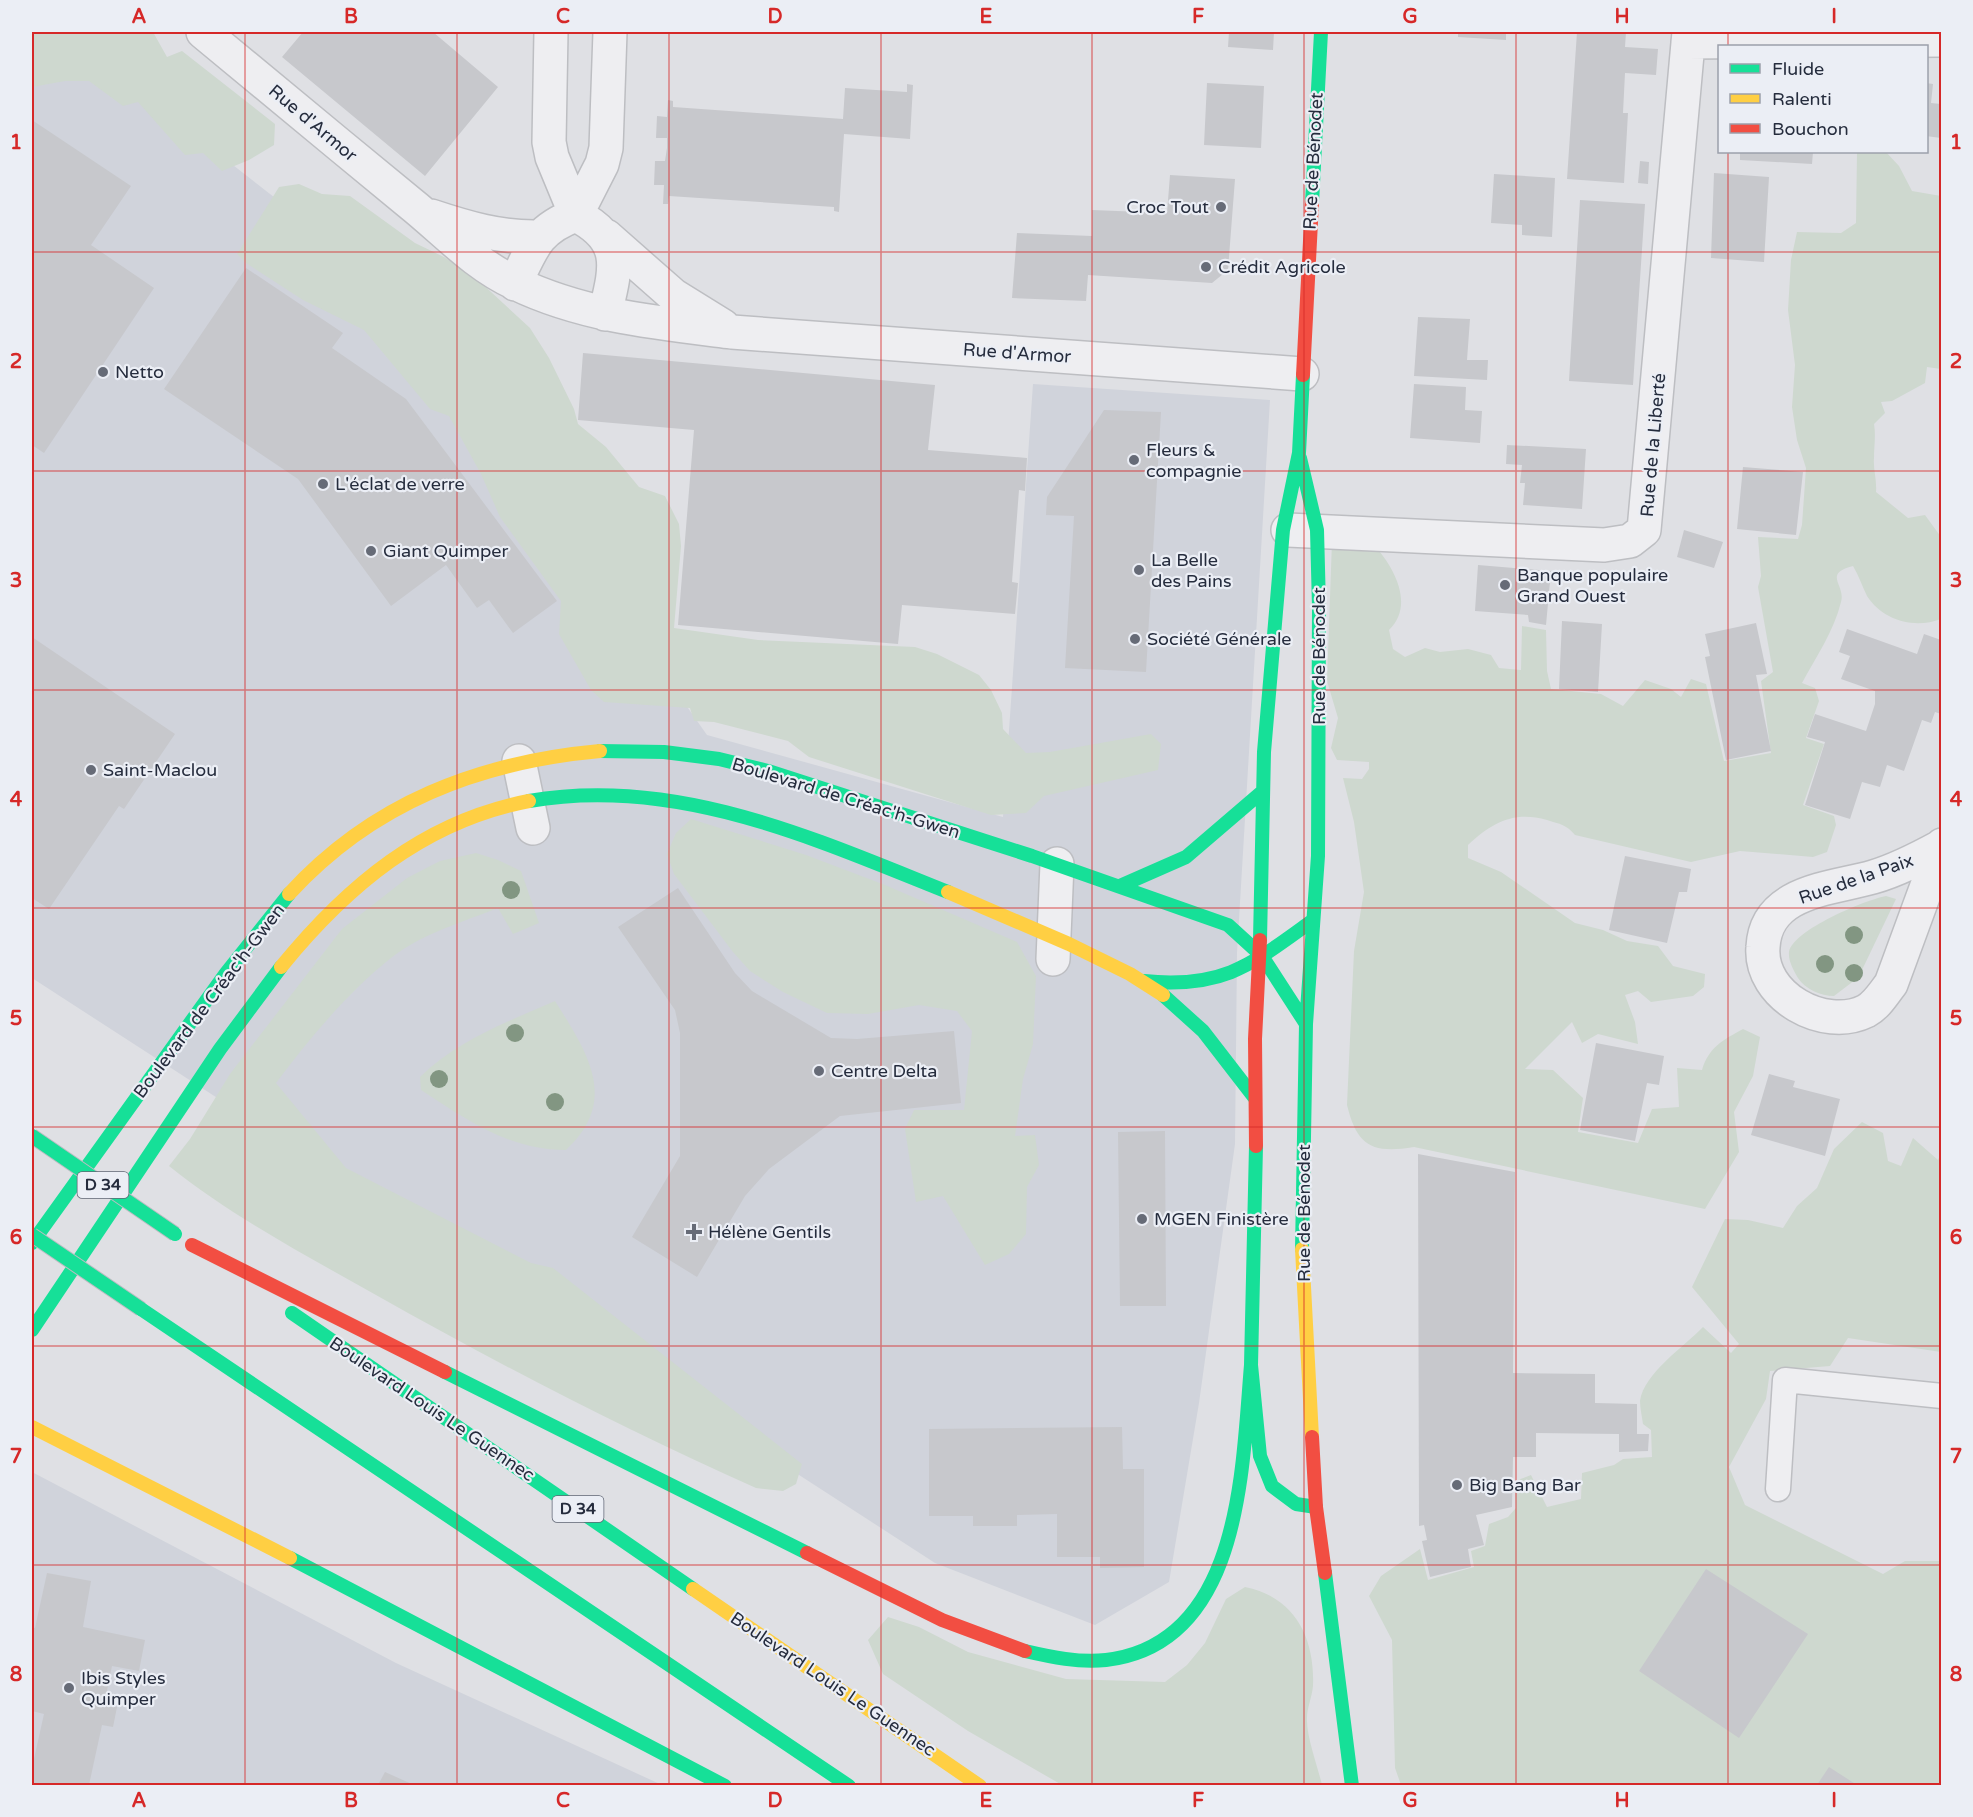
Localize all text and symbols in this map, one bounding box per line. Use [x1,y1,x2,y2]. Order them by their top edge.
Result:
text: A [132,5,147,29]
text: B [344,5,358,29]
text: C [556,5,570,29]
text: D [767,5,783,29]
text: E [980,5,993,29]
text: F [1192,5,1204,29]
text: G [1402,5,1418,29]
text: H [1614,5,1630,29]
text: I [1831,5,1837,29]
legend [1718,45,1928,153]
text: Fluide [1772,58,1824,80]
street label: Rue d'Armor [264,80,362,166]
text: Ralenti [1772,88,1832,110]
street label: Rue de Bénodet [1298,92,1328,230]
text: Bouchon [1772,118,1849,140]
text: 1 [10,131,22,155]
text: 1 [1950,131,1962,155]
place label: Croc Tout [1126,196,1209,218]
marker: Croc Tout [1214,200,1228,214]
place label: Crédit Agricole [1218,256,1346,278]
marker: Crédit Agricole [1199,260,1213,274]
street label: Rue d'Armor [962,338,1072,368]
text: 2 [10,350,22,374]
text: 2 [1950,350,1962,374]
place label: Netto [115,361,164,383]
marker: Netto [96,365,110,379]
street label: Rue de la Liberté [1636,372,1670,518]
place label: Fleurs & compagnie [1146,439,1241,482]
marker: Fleurs & compagnie [1127,453,1141,467]
place label: L'éclat de verre [335,473,465,495]
marker: L'éclat de verre [316,477,330,491]
place label: Giant Quimper [383,540,509,562]
marker: Giant Quimper [364,544,378,558]
place label: La Belle des Pains [1151,549,1232,592]
marker: La Belle des Pains [1132,563,1146,577]
place label: Banque populaire Grand Ouest [1517,564,1668,607]
text: 3 [10,569,22,593]
text: 3 [1950,569,1962,593]
marker: Banque populaire Grand Ouest [1498,578,1512,592]
street label: Rue de Bénodet [1308,587,1330,725]
place label: Société Générale [1147,628,1292,650]
marker: Société Générale [1128,632,1142,646]
street label: Boulevard de Créac'h-Gwen [729,753,963,843]
place label: Saint-Maclou [103,759,217,781]
marker: Saint-Maclou [84,763,98,777]
text: 4 [10,788,23,812]
text: 4 [1950,788,1963,812]
street label: Rue de la Paix [1796,849,1916,909]
street label: Boulevard de Créac'h-Gwen [129,900,289,1102]
text: 5 [10,1007,22,1031]
text: 5 [1950,1007,1962,1031]
place label: Centre Delta [831,1060,937,1082]
marker: Centre Delta [812,1064,826,1078]
street label: Rue de Bénodet [1293,1144,1315,1282]
road number: D 34 [78,1172,128,1198]
place label: MGEN Finistère [1154,1208,1289,1230]
marker: MGEN Finistère [1135,1212,1149,1226]
place label: Hélène Gentils [708,1221,831,1243]
marker: Hélène Gentils [685,1223,703,1241]
text: 6 [10,1226,22,1250]
text: 6 [1950,1226,1962,1250]
street label: Boulevard Louis Le Guennec [325,1332,539,1486]
text: 7 [10,1445,22,1469]
text: 7 [1950,1445,1962,1469]
place label: Big Bang Bar [1469,1474,1581,1496]
marker: Big Bang Bar [1450,1478,1464,1492]
road number: D 34 [552,1496,604,1522]
street label: Boulevard Louis Le Guennec [726,1607,940,1761]
text: 8 [10,1663,22,1687]
text: 8 [1950,1663,1962,1687]
place label: Ibis Styles Quimper [81,1667,166,1710]
marker: Ibis Styles Quimper [62,1681,76,1695]
text: A [132,1789,147,1813]
text: B [344,1789,358,1813]
text: C [556,1789,570,1813]
text: D [767,1789,783,1813]
text: E [980,1789,993,1813]
text: F [1192,1789,1204,1813]
text: G [1402,1789,1418,1813]
text: H [1614,1789,1630,1813]
text: I [1831,1789,1837,1813]

